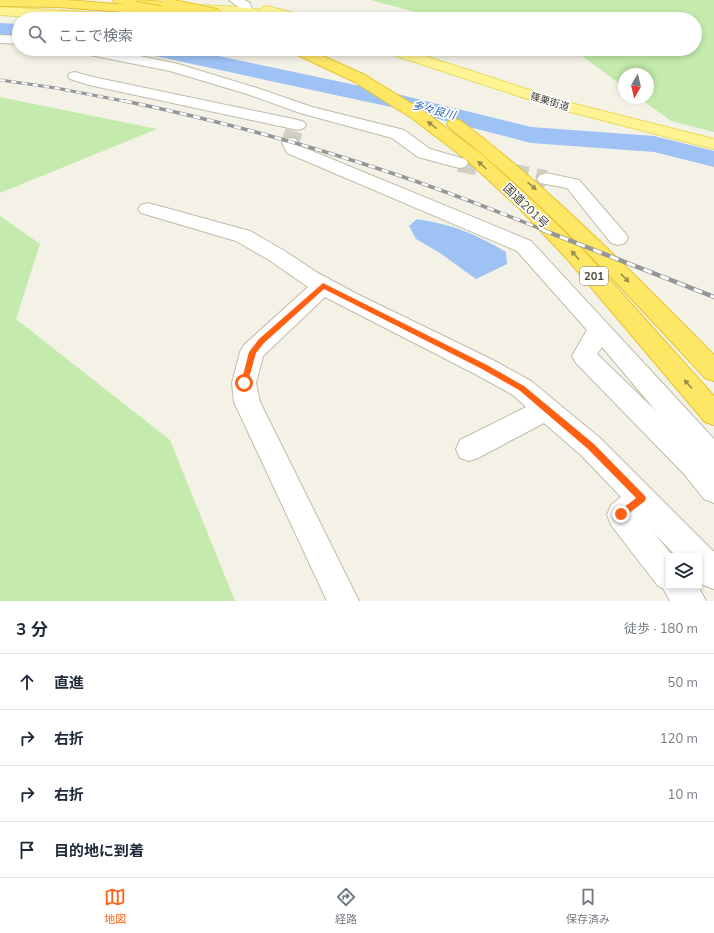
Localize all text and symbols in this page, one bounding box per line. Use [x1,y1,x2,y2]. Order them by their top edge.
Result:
search box [12,12,702,56]
icon: search [26,23,48,45]
text: ここで検索 [58,26,133,45]
north arrow [618,68,654,104]
street label: 篠栗街道 [529,89,571,114]
water label: 多々良川 [411,98,458,122]
one-way arrow [427,121,438,129]
one-way arrow [476,160,487,169]
street label: 国道201号 [500,180,552,231]
one-way arrow [527,182,538,191]
one-way arrow [570,250,579,260]
road number: 201 [580,267,608,285]
one-way arrow [620,273,629,283]
route start [235,374,253,392]
one-way arrow [684,379,693,390]
route end [612,505,630,523]
map controls [666,553,702,589]
button: layers [666,553,702,589]
text: 3 分 [16,618,48,639]
text: 徒歩 · 180 m [624,620,698,636]
icon: ahead [16,671,38,693]
text: 直進 [54,673,84,692]
text: 50 m [668,674,698,690]
icon: right [16,727,38,749]
text: 右折 [54,729,84,748]
text: 120 m [660,730,698,746]
icon: right [16,783,38,805]
text: 右折 [54,785,84,804]
text: 10 m [668,786,698,802]
icon: arrive [16,839,38,861]
text: 目的地に到着 [54,841,144,860]
tab: 地図 [104,886,126,926]
tab: 経路 [335,886,357,926]
tab: 保存済み [566,886,610,926]

